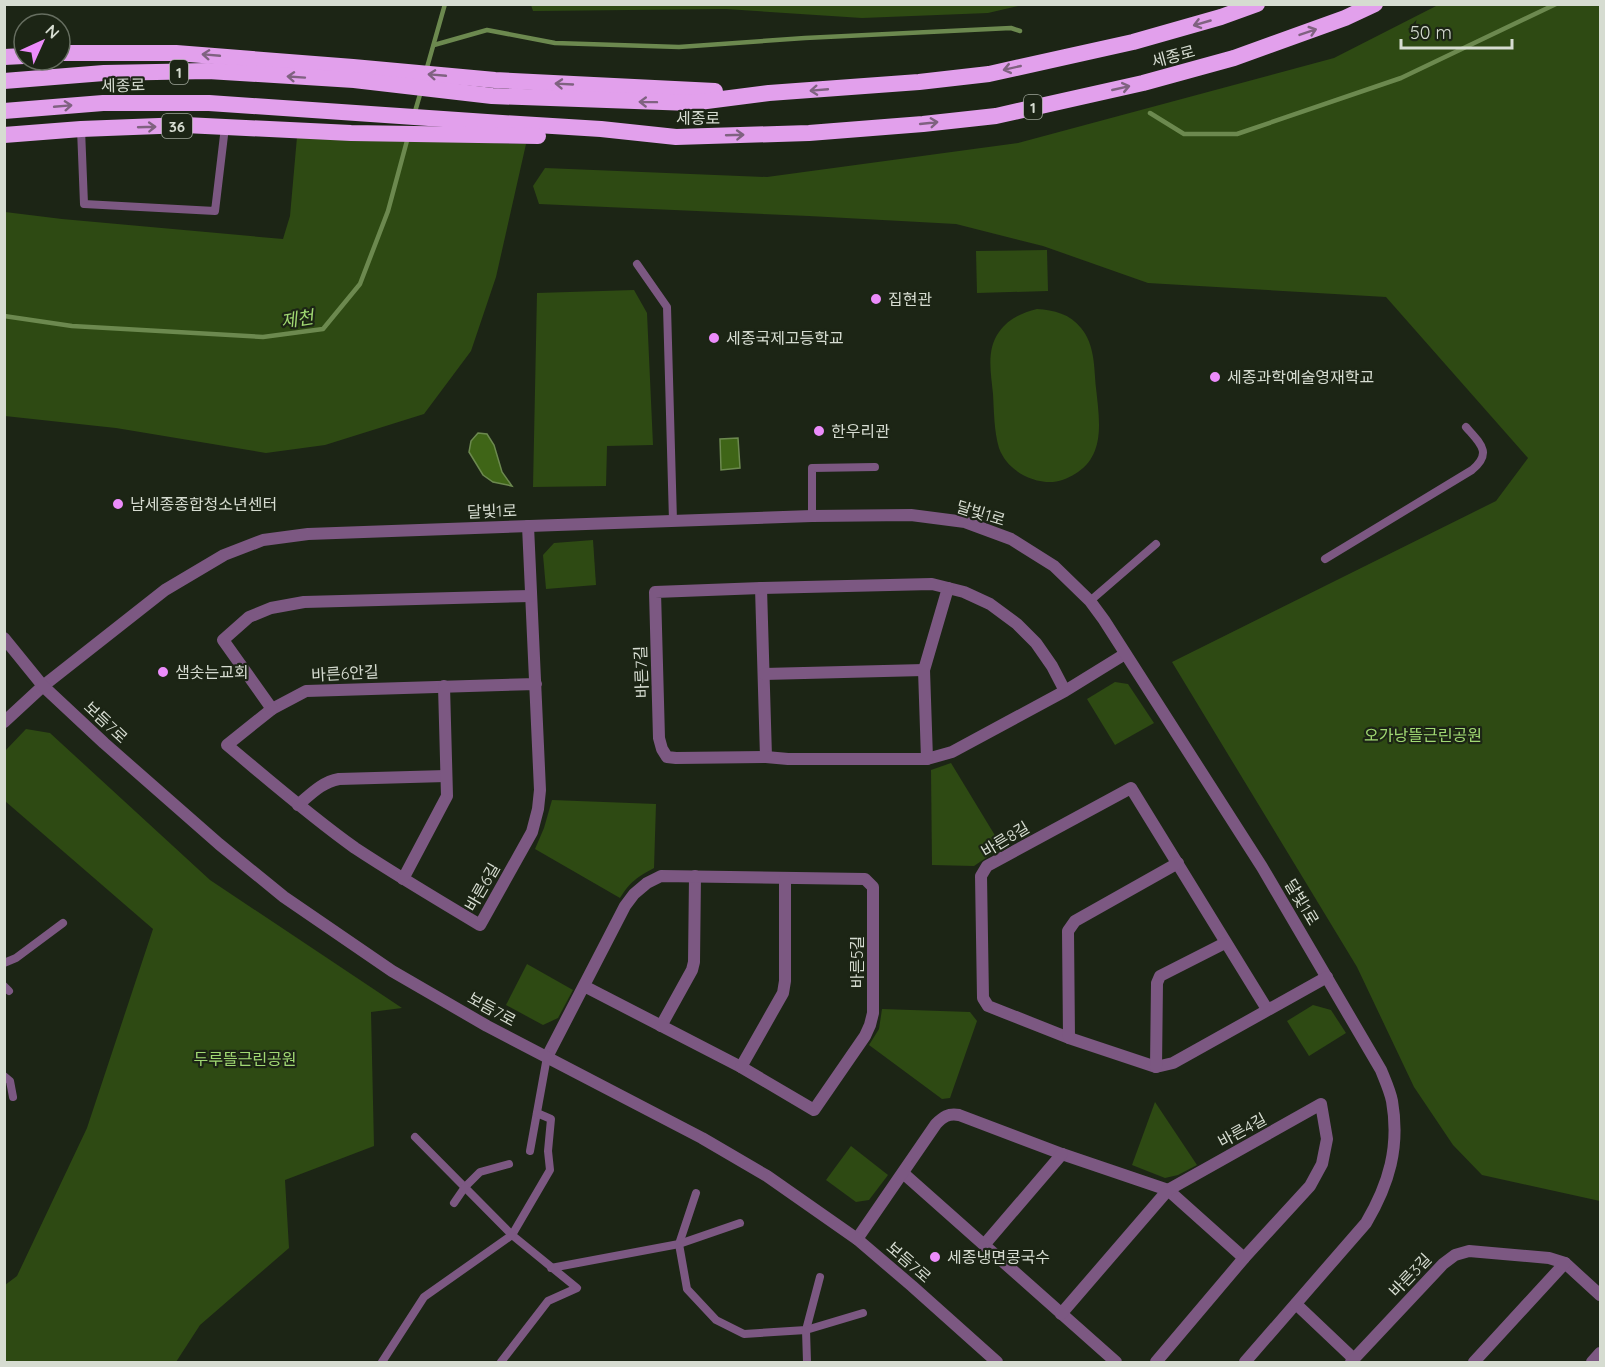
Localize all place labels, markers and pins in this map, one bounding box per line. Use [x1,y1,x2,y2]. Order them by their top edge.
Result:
place label: 집현관 [888,289,932,309]
marker: 집현관 [869,292,883,306]
place label: 세종국제고등학교 [726,328,844,348]
marker: 세종국제고등학교 [707,331,721,345]
place label: 세종과학예술영재학교 [1227,367,1374,387]
marker: 세종과학예술영재학교 [1208,370,1222,384]
place label: 한우리관 [831,421,890,441]
marker: 한우리관 [812,424,826,438]
place label: 남세종종합청소년센터 [130,494,277,514]
marker: 남세종종합청소년센터 [111,497,125,511]
place label: 샘솟는교회 [175,662,249,682]
marker: 샘솟는교회 [156,665,170,679]
place label: 세종냉면콩국수 [947,1247,1050,1267]
marker: 세종냉면콩국수 [928,1250,942,1264]

